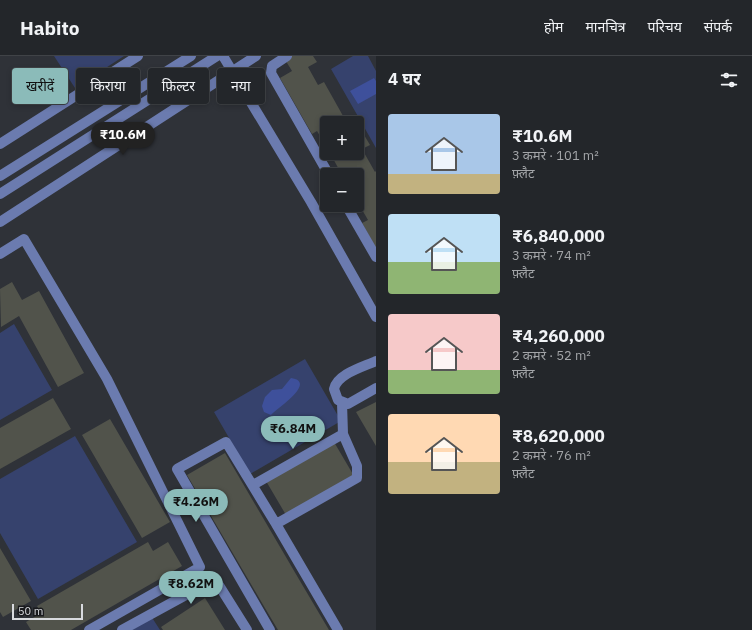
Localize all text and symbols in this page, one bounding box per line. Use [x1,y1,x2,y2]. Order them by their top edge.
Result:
text: Habito [20,16,79,40]
text: होम [544,18,563,36]
text: मानचित्र [585,18,626,36]
text: परिचय [648,18,682,36]
text: संपर्क [704,18,732,36]
chip: खरीदें [12,68,68,104]
chip: किराया [76,68,140,104]
chip: फ़िल्टर [148,68,209,104]
chip: नया [217,68,265,104]
text: 4 घर [388,68,421,90]
icon: filters [718,69,740,91]
map controls [320,116,364,212]
button: + [320,116,364,160]
pin: ₹10.6M [90,122,156,156]
text: ₹10.6M [512,125,573,147]
text: ₹10.6M [100,126,146,143]
icon: home [420,130,468,178]
text: 3 कमरे · 101 m² [512,147,599,164]
text: फ़्लैट [512,165,535,182]
button: − [320,168,364,212]
text: ₹6,840,000 [512,225,605,247]
icon: home [420,230,468,278]
text: 3 कमरे · 74 m² [512,247,591,264]
text: फ़्लैट [512,265,535,282]
text: ₹4,260,000 [512,325,605,347]
icon: home [420,330,468,378]
text: 2 कमरे · 52 m² [512,347,591,364]
text: फ़्लैट [512,365,535,382]
pin: ₹6.84M [260,416,326,450]
text: ₹6.84M [270,420,316,437]
text: ₹8,620,000 [512,425,605,447]
icon: home [420,430,468,478]
text: 2 कमरे · 76 m² [512,447,591,464]
text: फ़्लैट [512,465,535,482]
pin: ₹4.26M [163,489,229,523]
text: ₹4.26M [173,493,219,510]
pin: ₹8.62M [158,571,224,605]
text: ₹8.62M [168,575,214,592]
scale bar [12,602,83,621]
text: 50 m [18,604,43,618]

